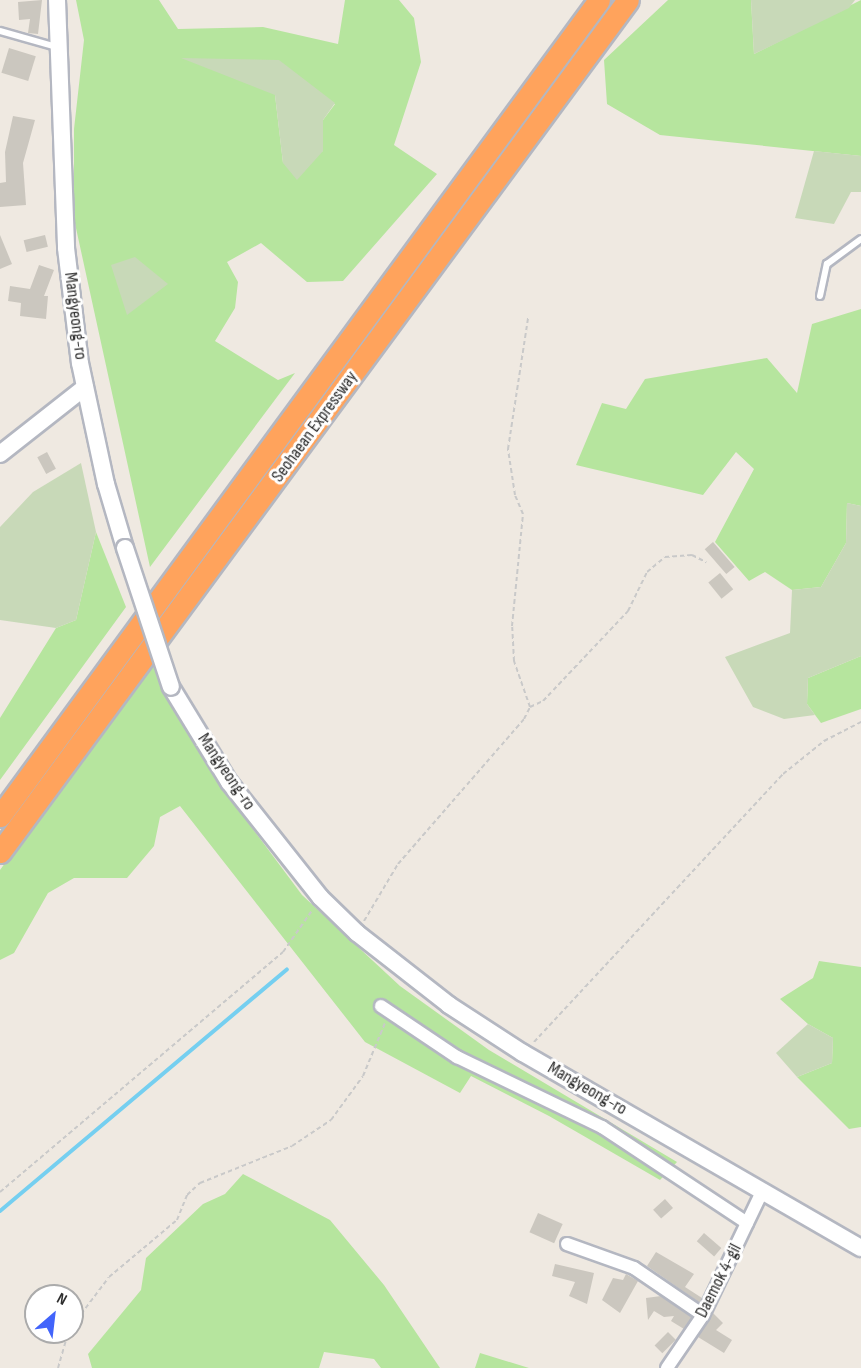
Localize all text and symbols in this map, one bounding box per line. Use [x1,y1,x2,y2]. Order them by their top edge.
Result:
street label: Mangyeong-ro [59,271,91,361]
street label: Seohaean Expressway [268,367,362,487]
street label: Mangyeong-ro [192,729,260,815]
street label: Mangyeong-ro [544,1058,630,1120]
street label: Daemok 4-gil [691,1240,747,1322]
north arrow [24,1284,84,1344]
text: N [54,1289,70,1310]

